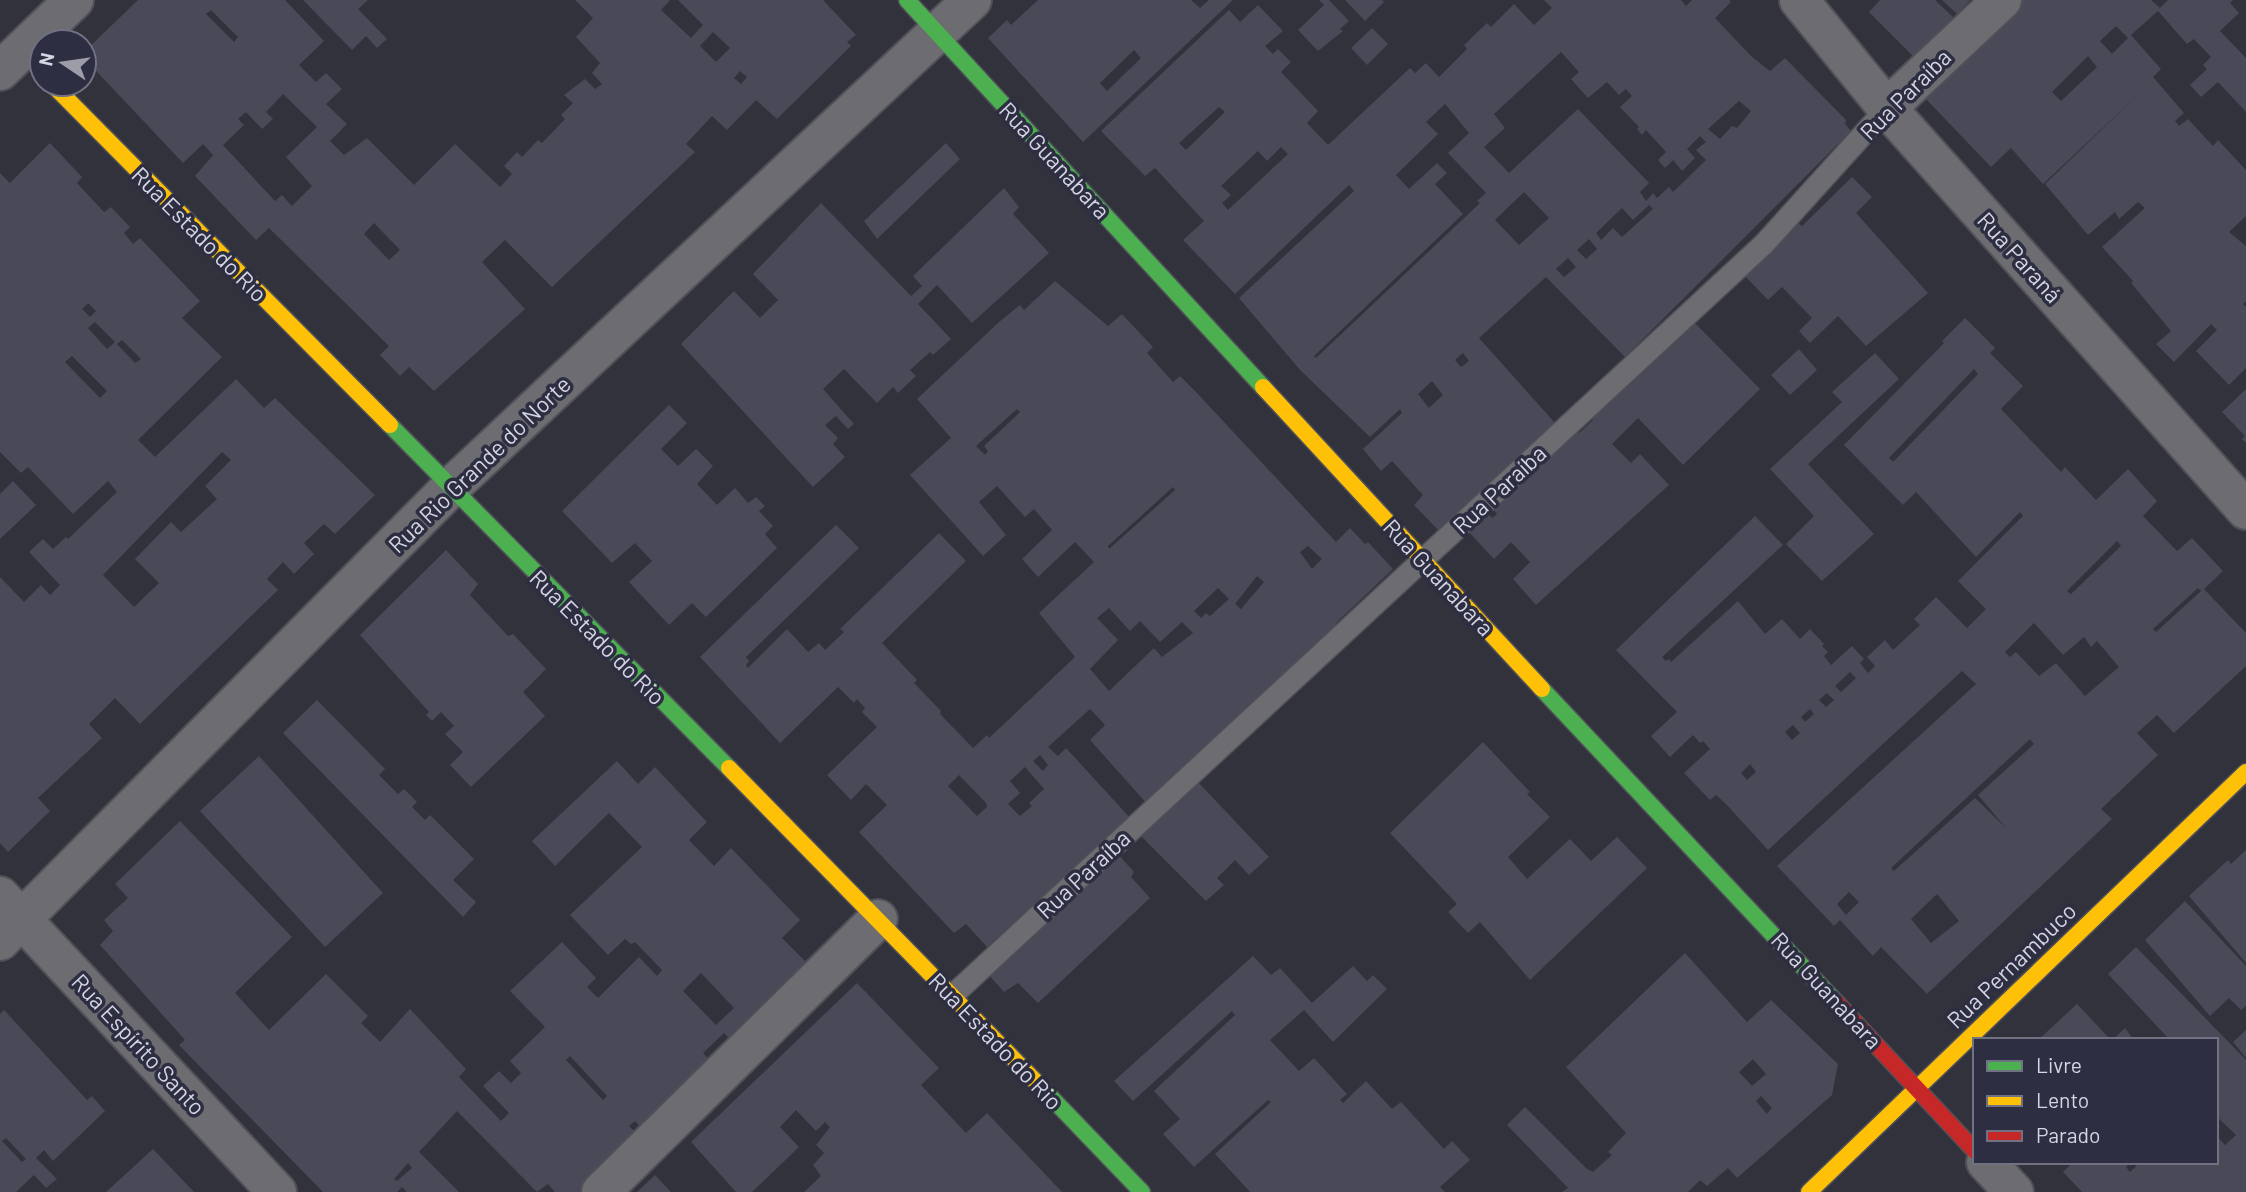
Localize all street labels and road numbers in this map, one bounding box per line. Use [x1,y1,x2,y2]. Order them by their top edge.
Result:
street label: Rua Paraíba [1854,43,1956,145]
street label: Rua Guanabara [994,96,1116,224]
street label: Rua Estado do Rio [127,161,273,307]
street label: Rua Paraná [1972,206,2068,308]
street label: Rua Rio Grande do Norte [382,370,576,558]
street label: Rua Paraíba [1447,439,1551,539]
street label: Rua Guanabara [1378,513,1500,641]
street label: Rua Estado do Rio [525,564,671,710]
street label: Rua Paraíba [1031,824,1135,924]
street label: Rua Pernambuco [1940,896,2082,1034]
street label: Rua Guanabara [1766,926,1888,1054]
street label: Rua Estado do Rio [924,967,1068,1115]
street label: Rua Espírito Santo [66,968,212,1120]

